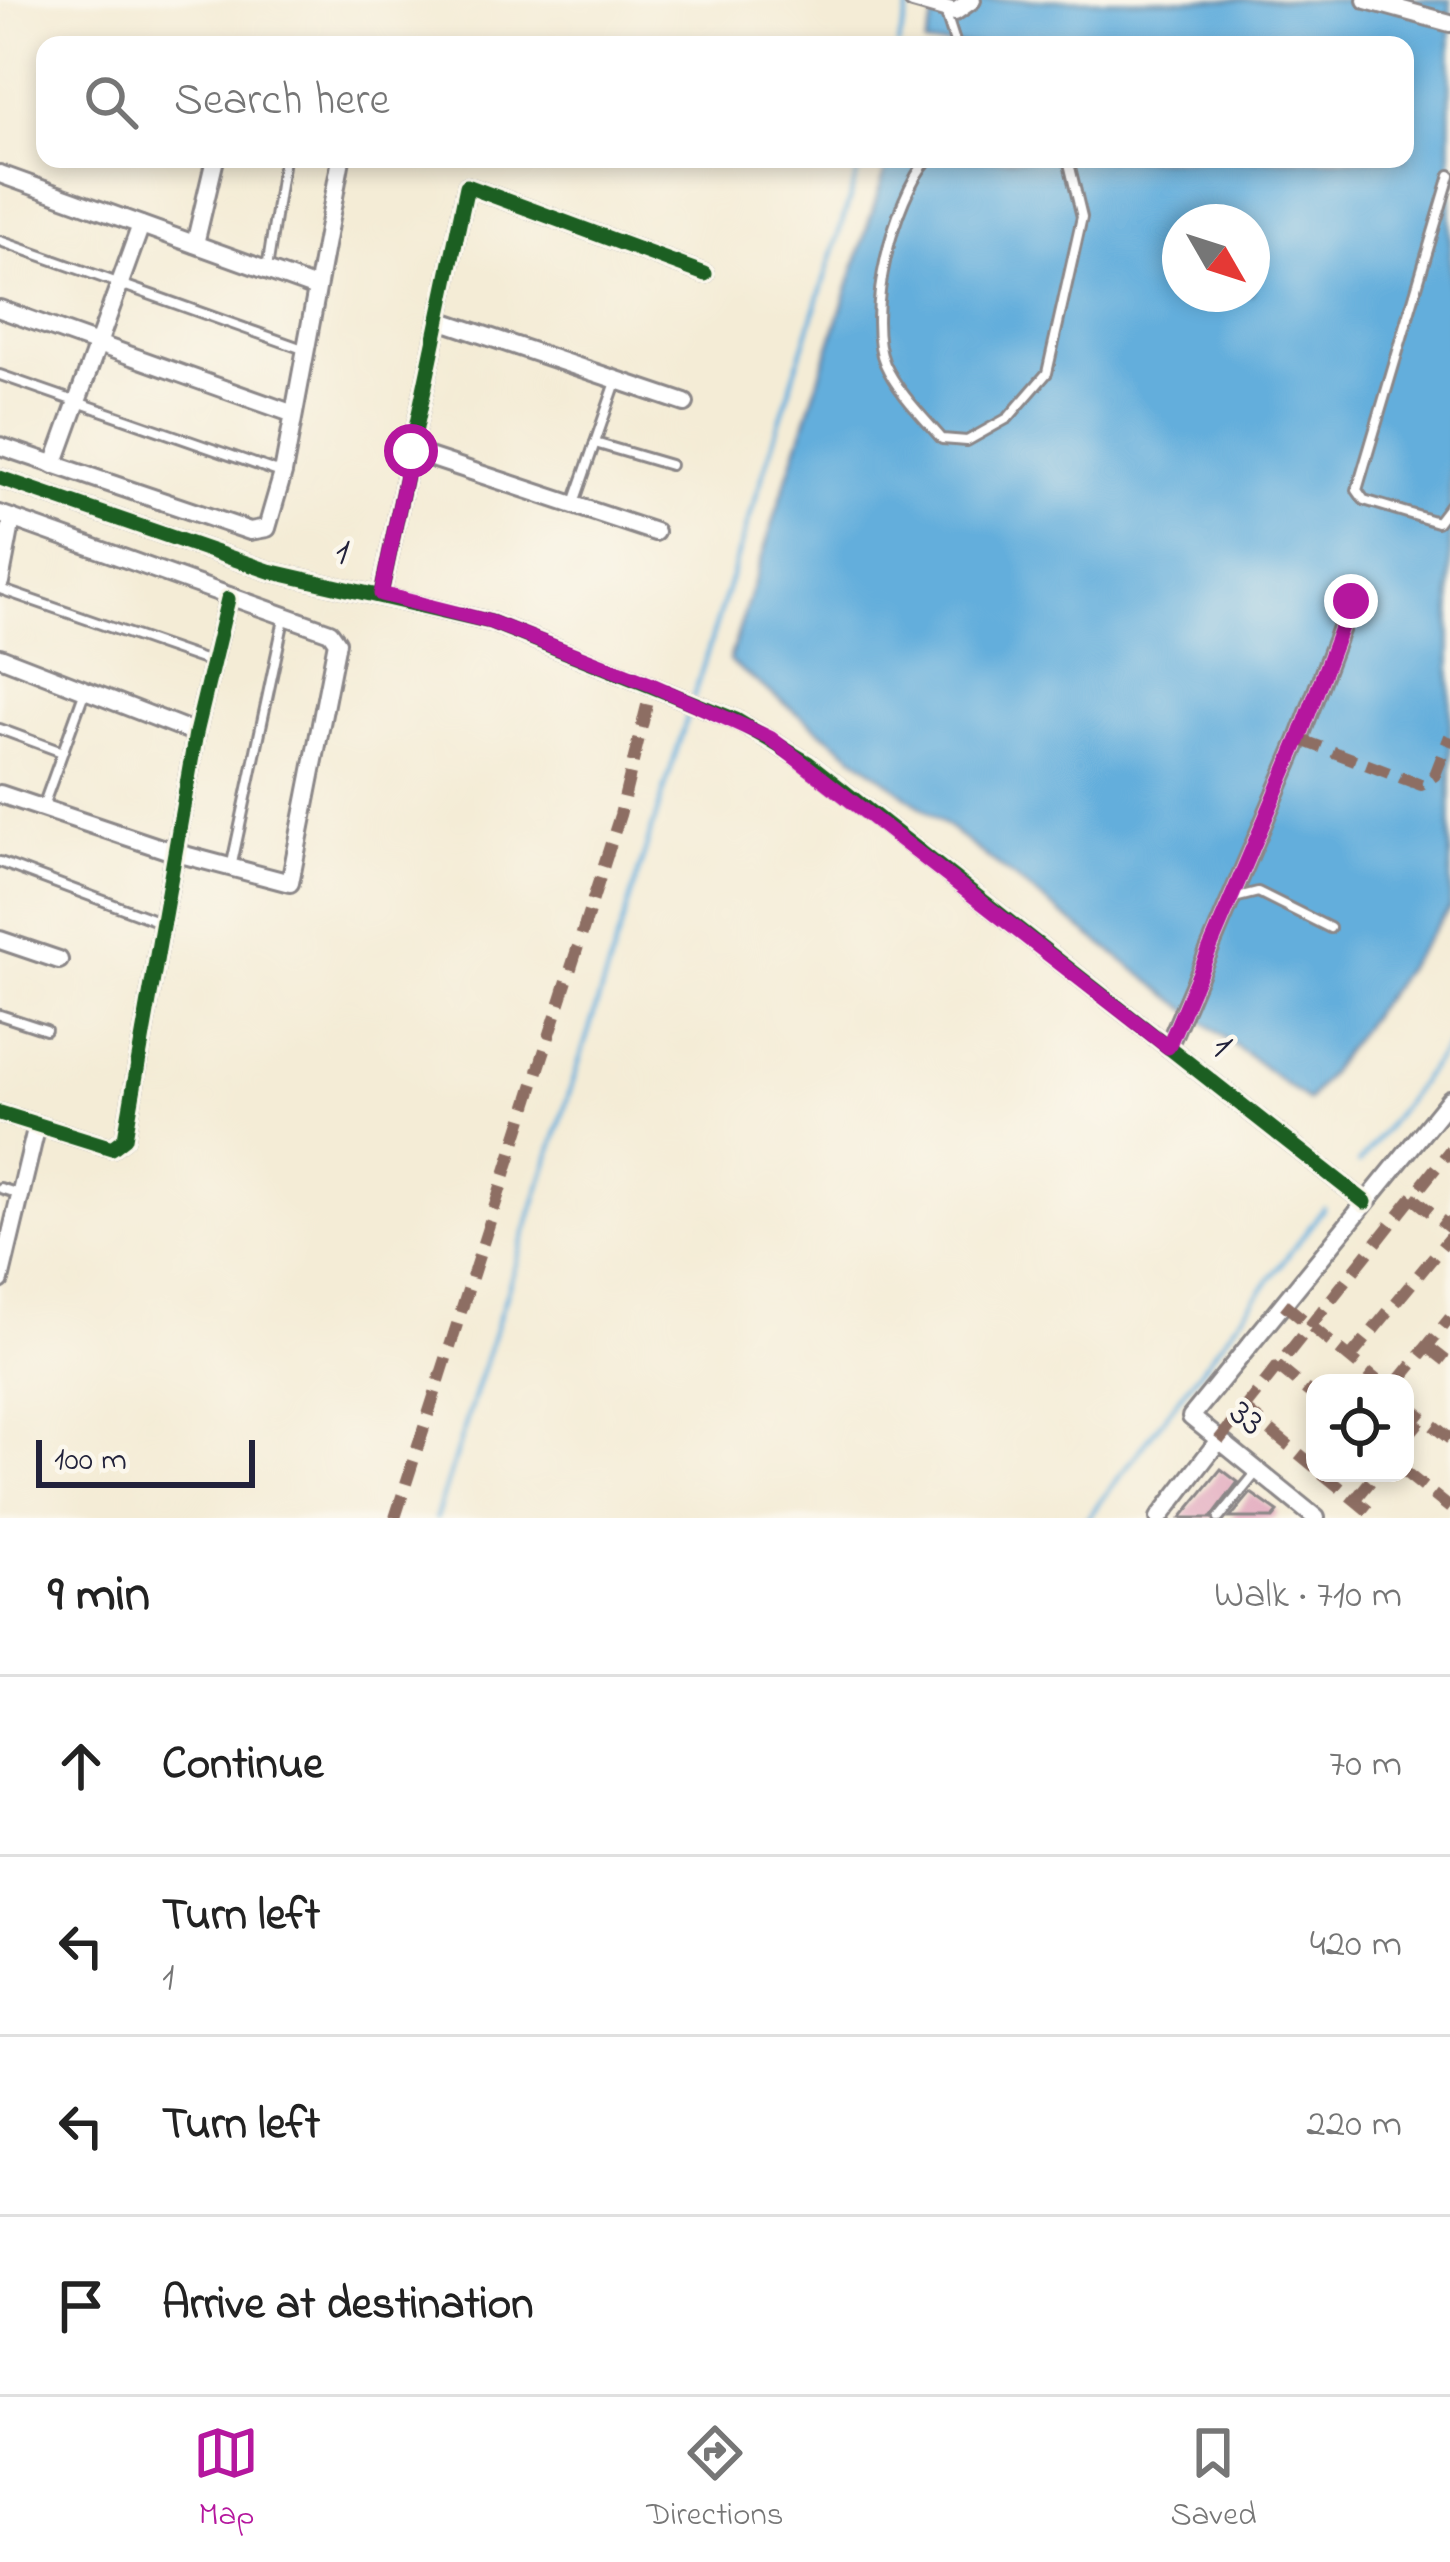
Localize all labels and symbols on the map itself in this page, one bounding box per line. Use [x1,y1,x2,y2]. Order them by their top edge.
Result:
north arrow [1162,204,1270,312]
route start [384,424,438,478]
street label: 1 [330,524,354,582]
route end [1324,574,1378,628]
street label: 1 [1199,1021,1243,1073]
street label: 33 [1216,1387,1276,1451]
scale bar [36,1434,255,1487]

